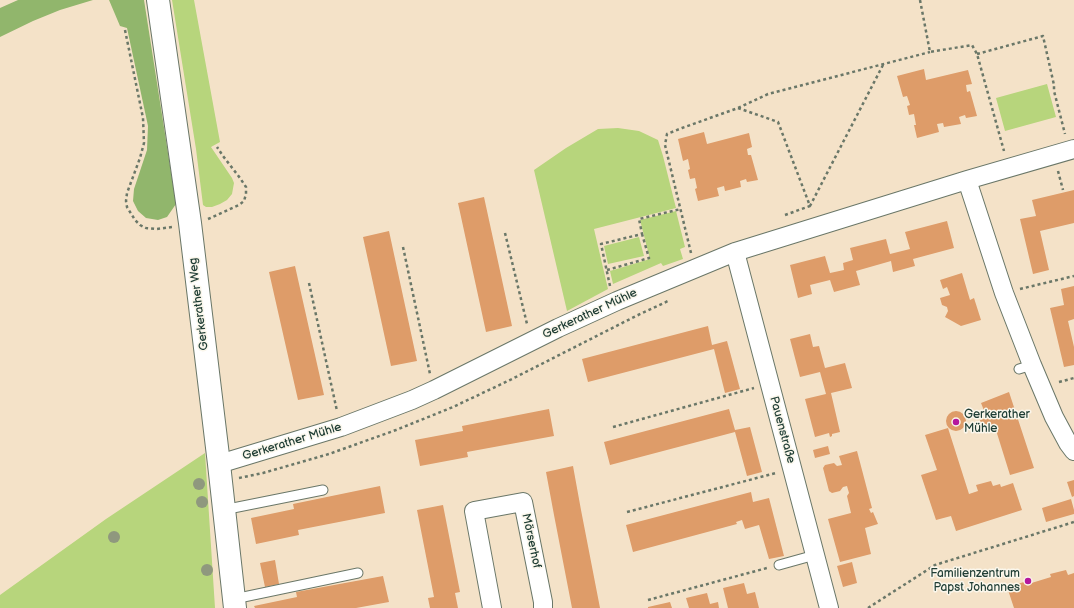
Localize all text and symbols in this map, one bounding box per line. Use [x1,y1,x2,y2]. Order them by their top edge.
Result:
street label: Gerkerather Weg [186,257,212,351]
street label: Gerkerather Mühle [540,286,640,342]
street label: Pauenstraße [766,395,798,465]
place label: Gerkerather Mühle [964,408,1030,436]
marker: Gerkerather Mühle [951,417,961,427]
street label: Gerkerather Mühle [241,420,343,464]
street label: Mörserhof [518,512,544,570]
place label: Familienzentrum Papst Johannes [930,567,1020,595]
marker: Familienzentrum Papst Johannes [1023,576,1033,586]

